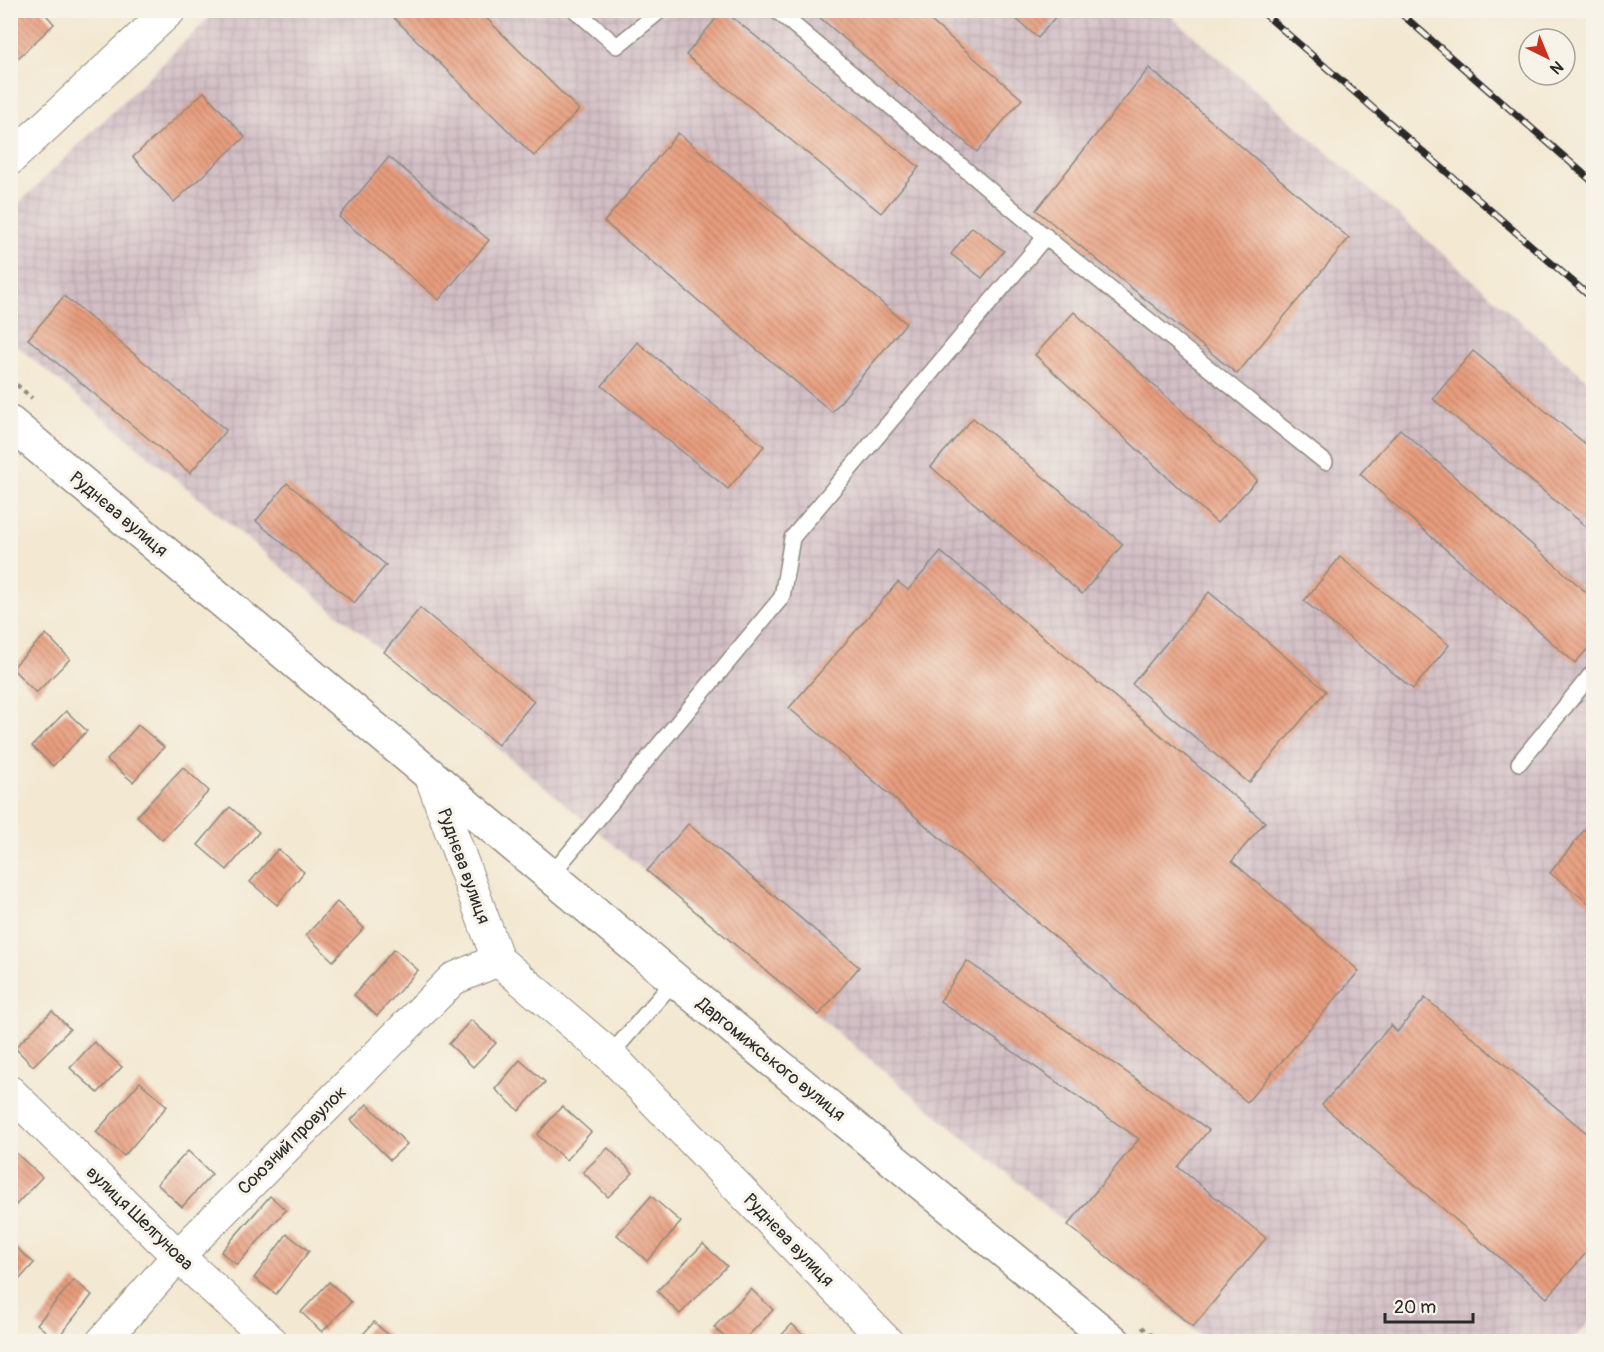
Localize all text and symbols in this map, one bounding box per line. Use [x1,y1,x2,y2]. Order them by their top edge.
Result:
north arrow [1517,27,1577,87]
text: N [1546,56,1567,78]
street label: Руднєва вулиця [65,467,172,562]
street label: Руднєва вулиця [432,805,495,927]
street label: Даргомижського вулиця [691,992,850,1126]
street label: Союзний провулок [233,1081,352,1200]
street label: вулиця Шелгунова [81,1161,198,1275]
street label: Руднєва вулиця [738,1189,839,1292]
scale bar [1385,1286,1474,1324]
text: 20 m [1394,1296,1436,1319]

